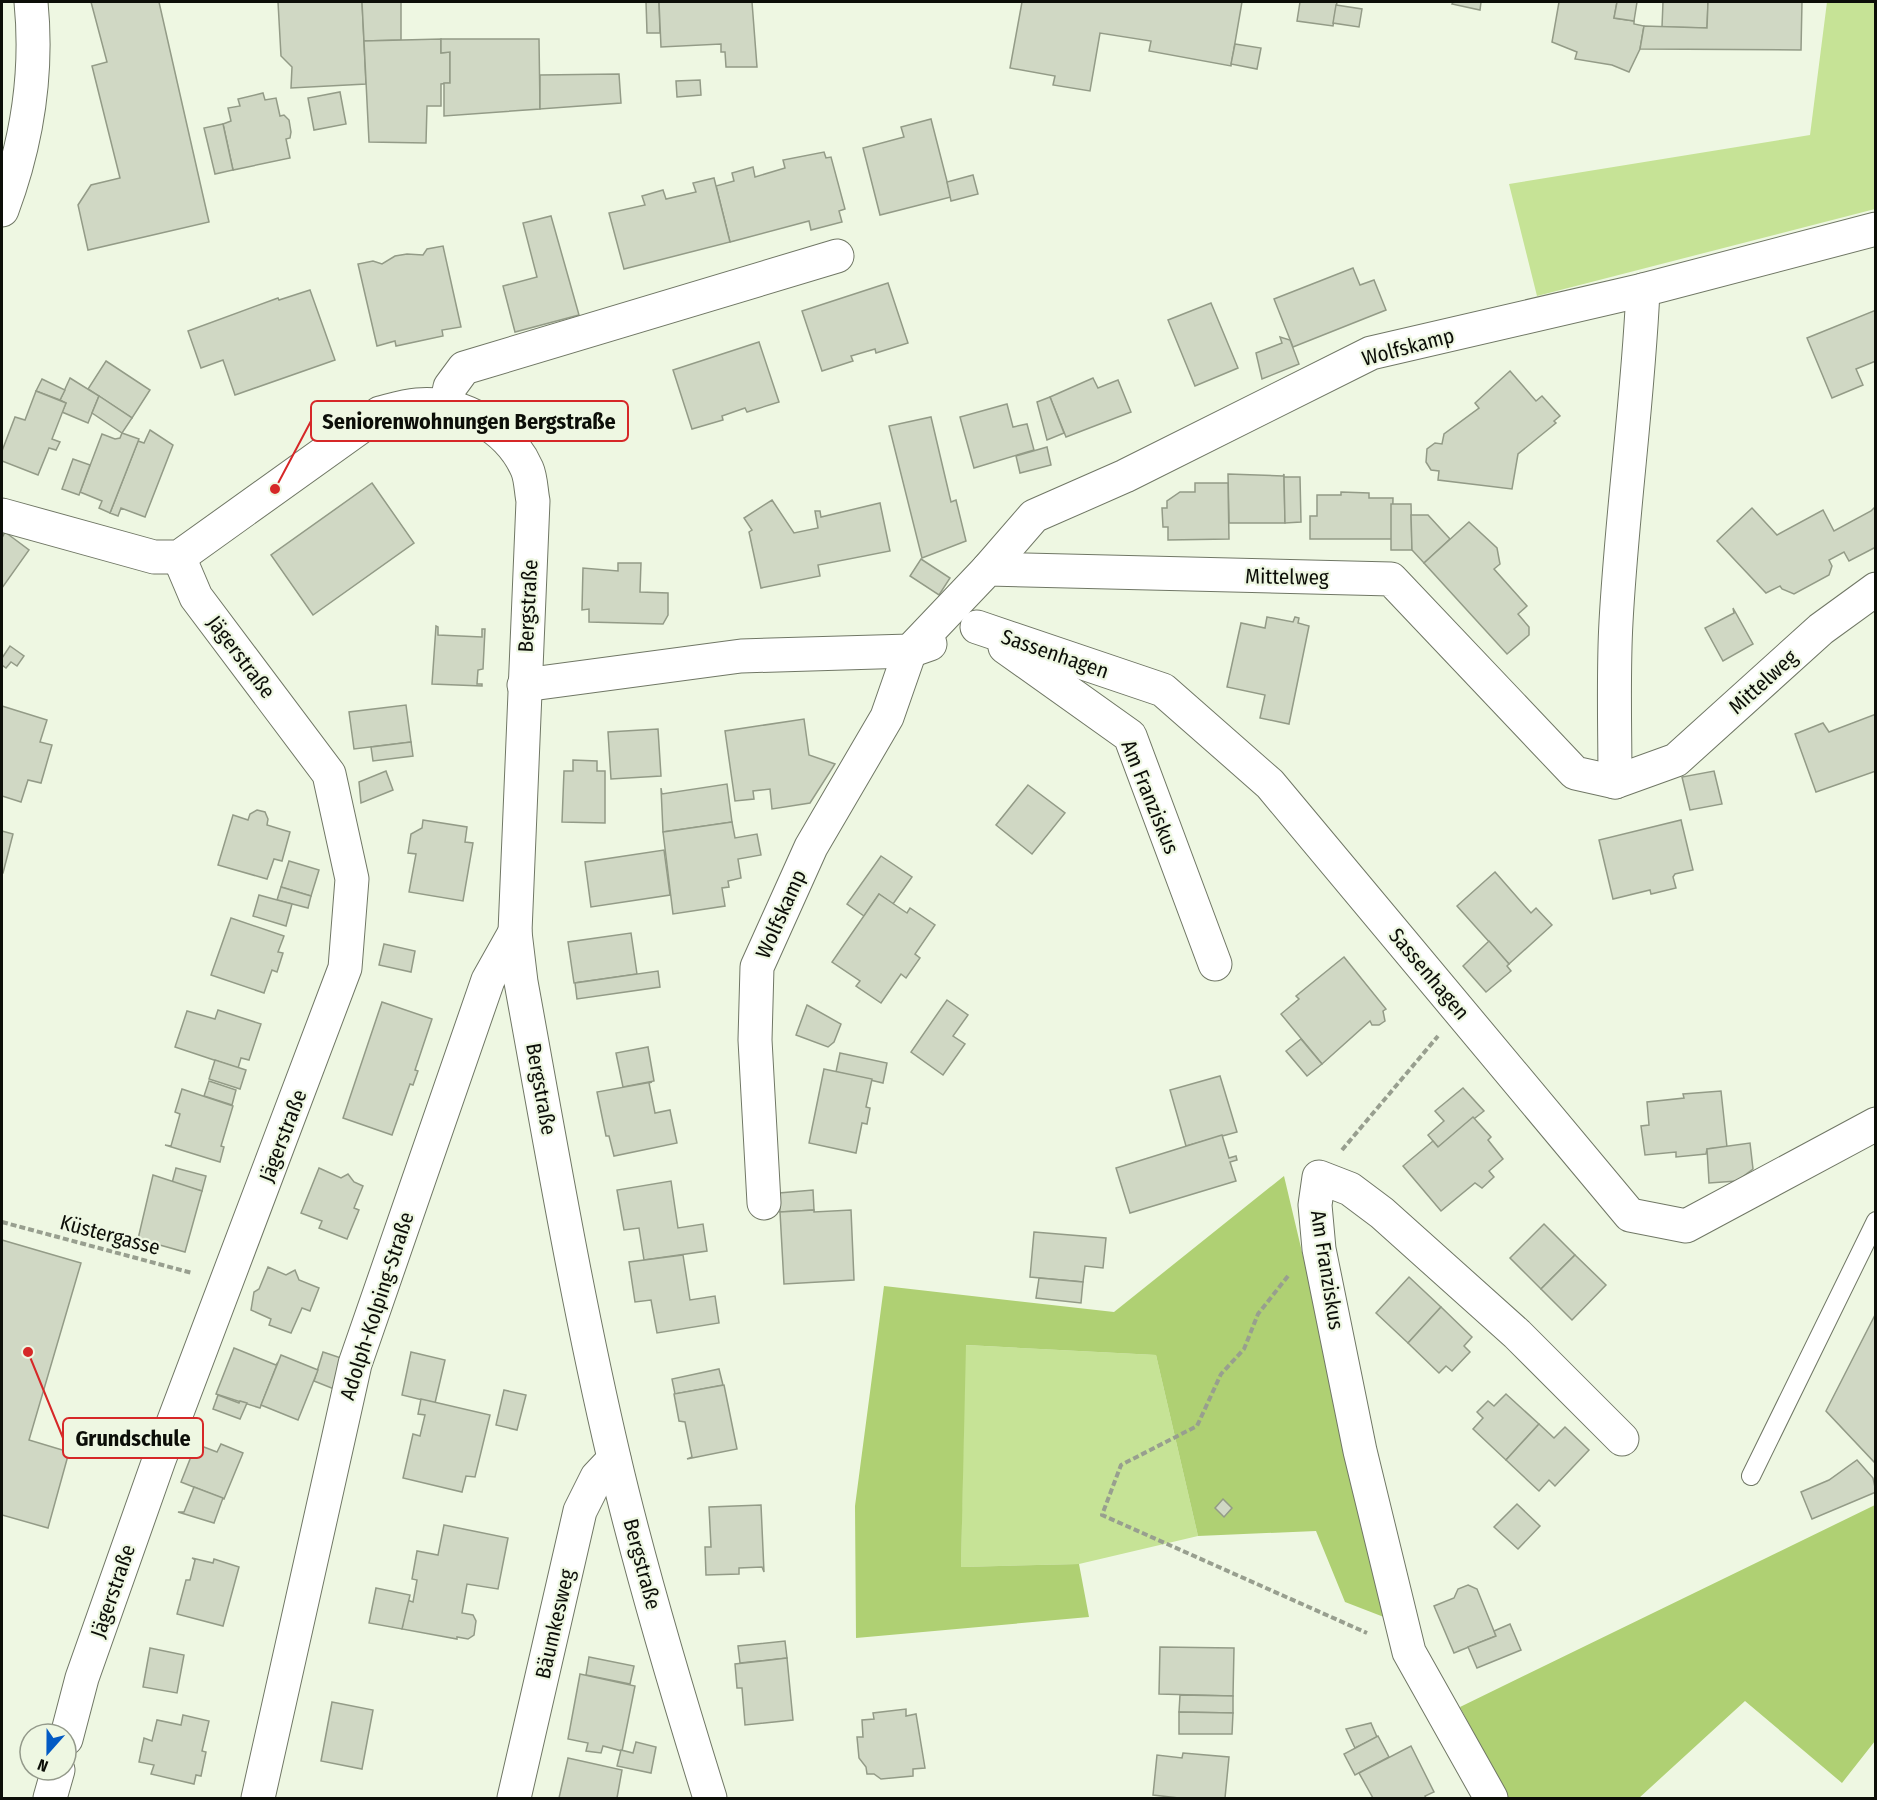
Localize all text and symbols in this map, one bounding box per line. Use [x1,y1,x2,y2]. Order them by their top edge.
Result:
street label: Wolfskamp [1359,322,1457,372]
callout: Seniorenwohnungen Bergstraße [311,401,628,441]
text: Seniorenwohnungen Bergstraße [322,408,616,435]
street label: Bergstraße [513,559,543,653]
street label: Mittelweg [1245,563,1329,591]
street label: Jägerstraße [201,610,281,704]
street label: Sassenhagen [998,623,1112,685]
street label: Mittelweg [1723,644,1803,720]
street label: Am Franziskus [1115,736,1185,858]
street label: Wolfskamp [750,866,812,962]
street label: Sassenhagen [1383,923,1475,1025]
street label: Bergstraße [520,1041,562,1137]
street label: Jägerstraße [253,1086,313,1186]
street label: Am Franziskus [1305,1208,1349,1332]
street label: Küstergasse [57,1209,163,1261]
street label: Adolph-Kolping-Straße [334,1209,420,1403]
callout: Grundschule [63,1418,203,1458]
text: Grundschule [75,1425,191,1452]
street label: Bergstraße [617,1516,667,1612]
street label: Jägerstraße [85,1541,141,1641]
street label: Bäumkesweg [530,1567,580,1681]
north arrow [18,1722,78,1782]
text: N [35,1755,51,1776]

